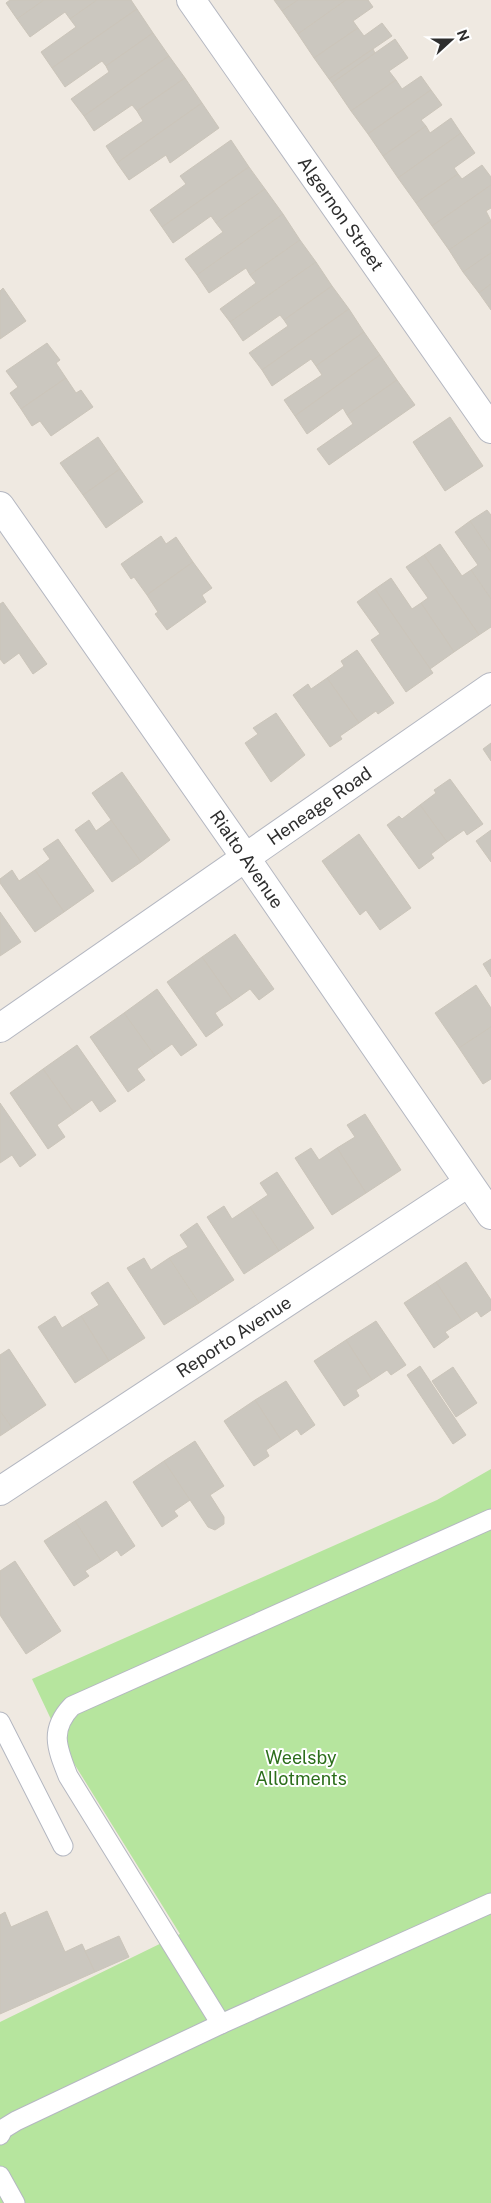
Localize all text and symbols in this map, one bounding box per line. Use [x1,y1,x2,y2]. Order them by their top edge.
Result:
north arrow [426,15,476,65]
text: N [454,27,473,43]
street label: Algernon Street [294,152,388,275]
street label: Heneage Road [263,762,375,849]
street label: Rialto Avenue [206,806,288,912]
street label: Reporto Avenue [172,1291,295,1382]
park label: Weelsby Allotments [255,1747,347,1789]

